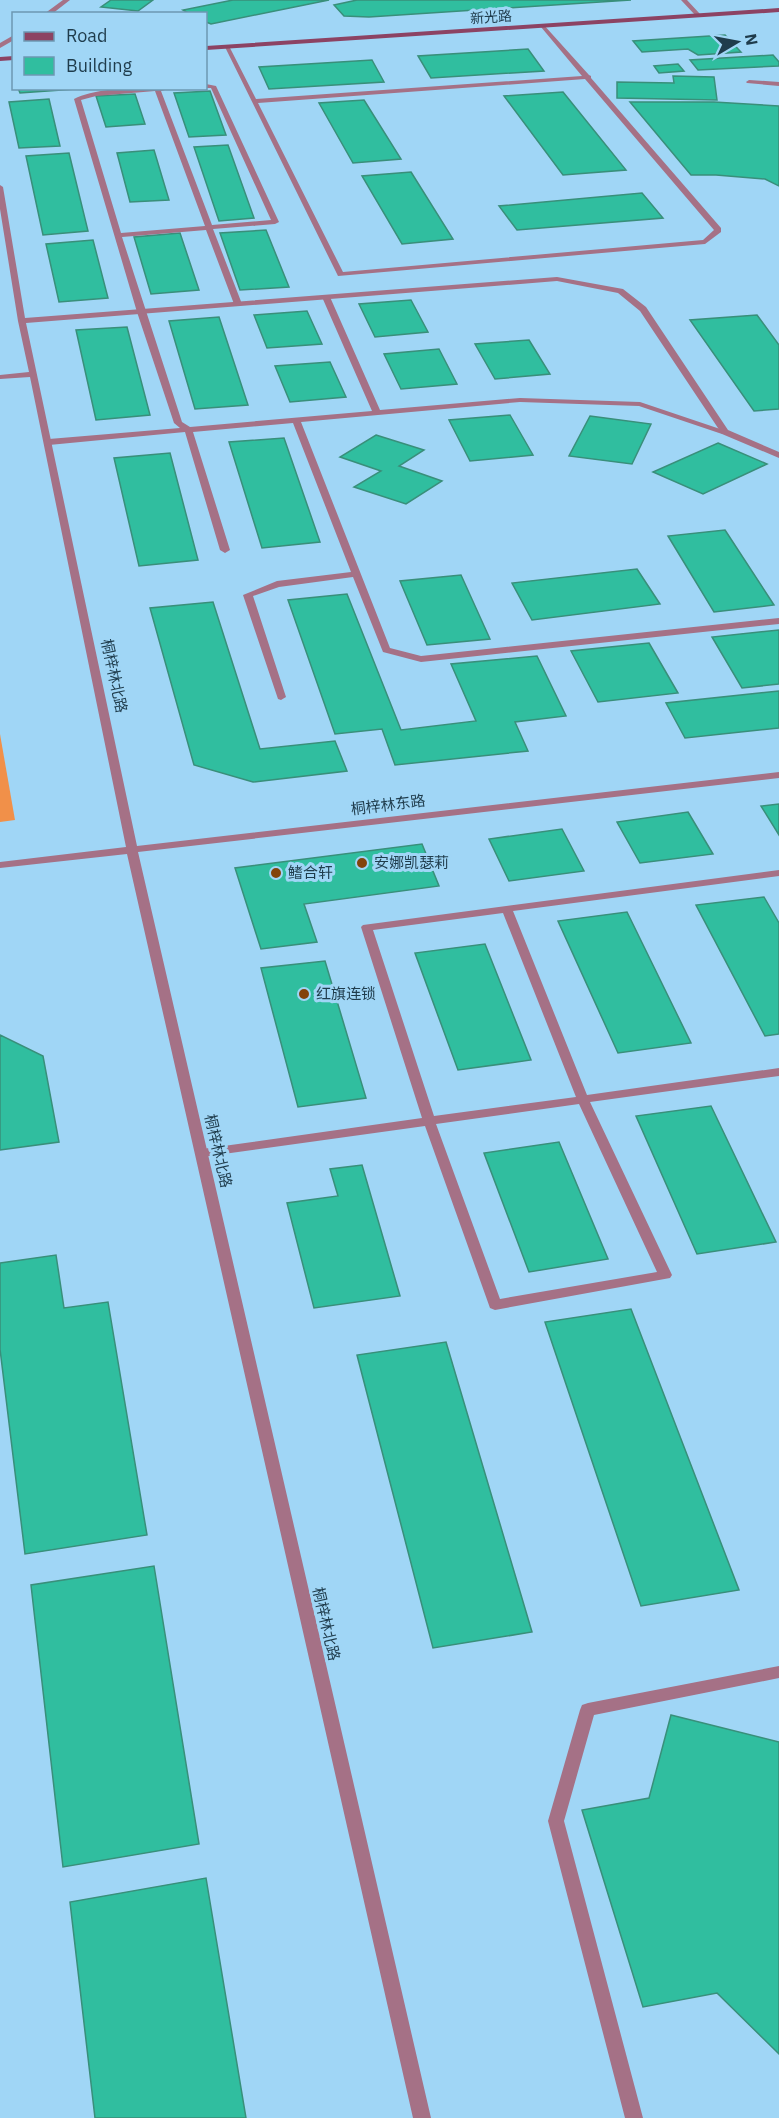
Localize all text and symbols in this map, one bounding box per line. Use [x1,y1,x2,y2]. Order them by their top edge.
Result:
street label: 新光路 [469,7,513,27]
legend [12,12,207,90]
north arrow [707,12,767,72]
text: Road [66,24,107,47]
text: N [741,32,763,47]
text: Building [66,54,133,77]
street label: 桐梓林北路 [97,637,132,715]
street label: 桐梓林东路 [350,791,426,819]
place label: 安娜凯瑟莉 [374,853,449,872]
marker: 安娜凯瑟莉 [355,856,369,870]
place label: 鳍合轩 [288,863,333,882]
marker: 鳍合轩 [269,866,283,880]
place label: 红旗连锁 [316,984,376,1003]
marker: 红旗连锁 [297,987,311,1001]
street label: 桐梓林北路 [201,1112,236,1190]
street label: 桐梓林北路 [309,1585,344,1663]

